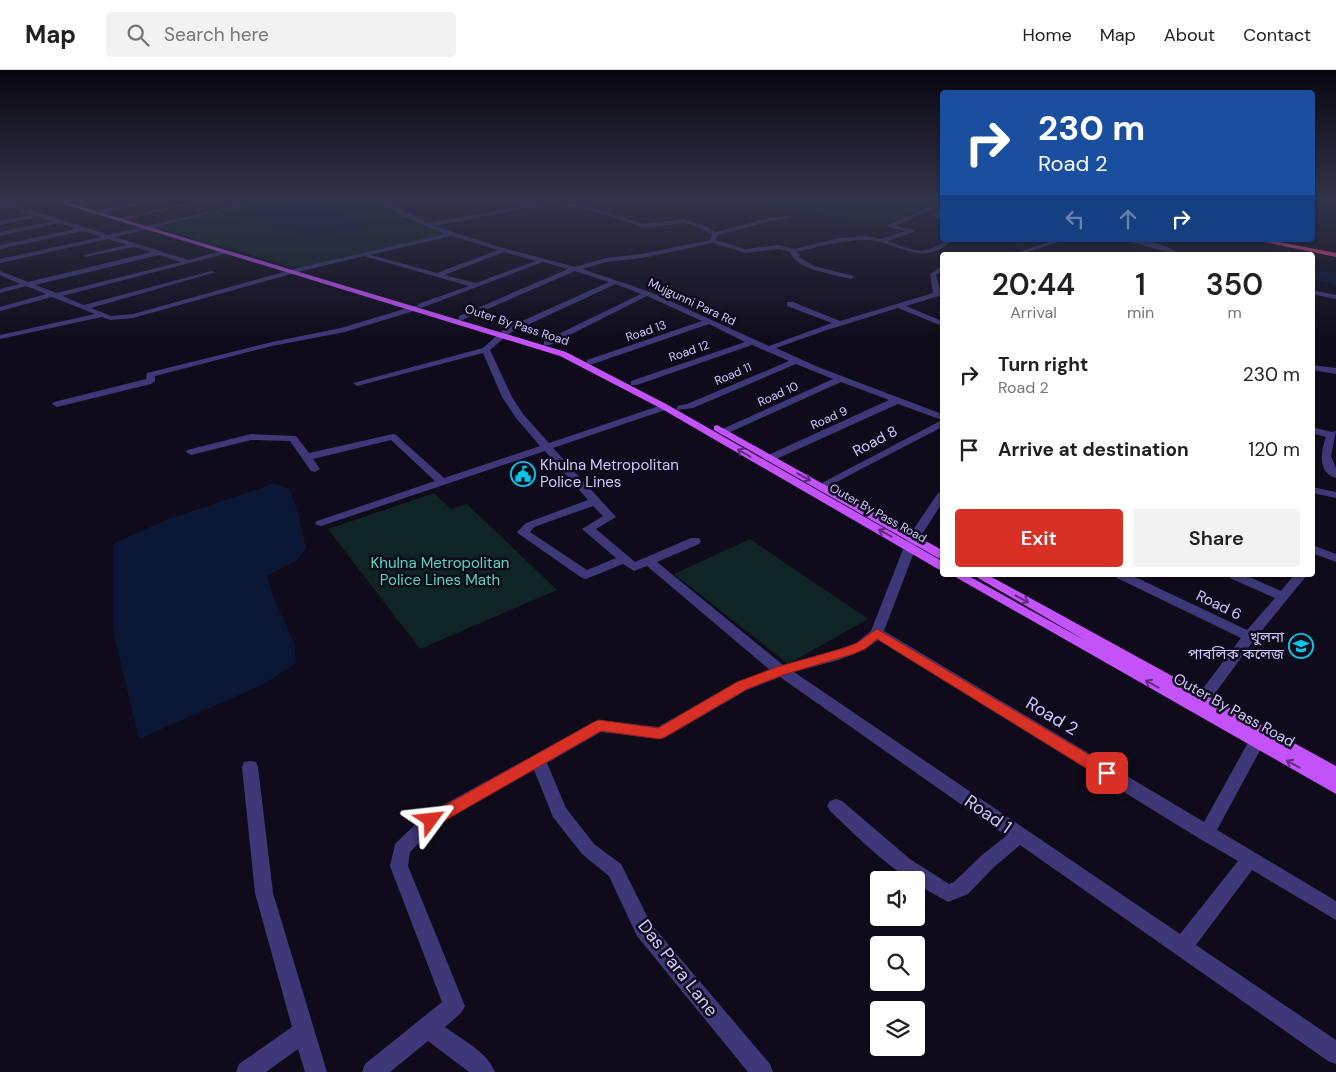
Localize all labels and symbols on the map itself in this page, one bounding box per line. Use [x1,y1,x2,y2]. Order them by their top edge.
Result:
street label: Mujgunni Para Rd [646,275,738,329]
street label: Outer By Pass Road [463,301,571,349]
street label: Road 13 [624,317,668,345]
street label: Road 12 [667,337,711,365]
street label: Road 11 [712,359,754,389]
street label: Road 10 [755,378,801,410]
street label: Road 9 [808,403,850,433]
street label: Road 8 [849,421,901,461]
one-way arrow [737,448,751,458]
place label: Khulna Metropolitan Police Lines [540,455,679,492]
public building icon: Khulna Metropolitan Police Lines [510,461,536,487]
one-way arrow [796,472,810,482]
street label: Outer By Pass Road [827,480,929,546]
one-way arrow [878,528,893,538]
park label: Khulna Metropolitan Police Lines Math [371,553,509,590]
street label: Road 6 [1193,585,1245,625]
one-way arrow [1014,594,1028,604]
place label: খুলনা পাবলিক কলেজ [1188,627,1285,664]
school or university icon: খুলনা পাবলিক কলেজ [1288,633,1314,659]
street label: Outer By Pass Road [1170,668,1298,752]
one-way arrow [1144,679,1159,689]
street label: Road 2 [1021,691,1083,741]
pin [1086,752,1128,794]
one-way arrow [1287,758,1301,768]
street label: Road 1 [960,789,1016,839]
position arrow [404,793,456,845]
street label: Das Para Lane [633,915,723,1021]

